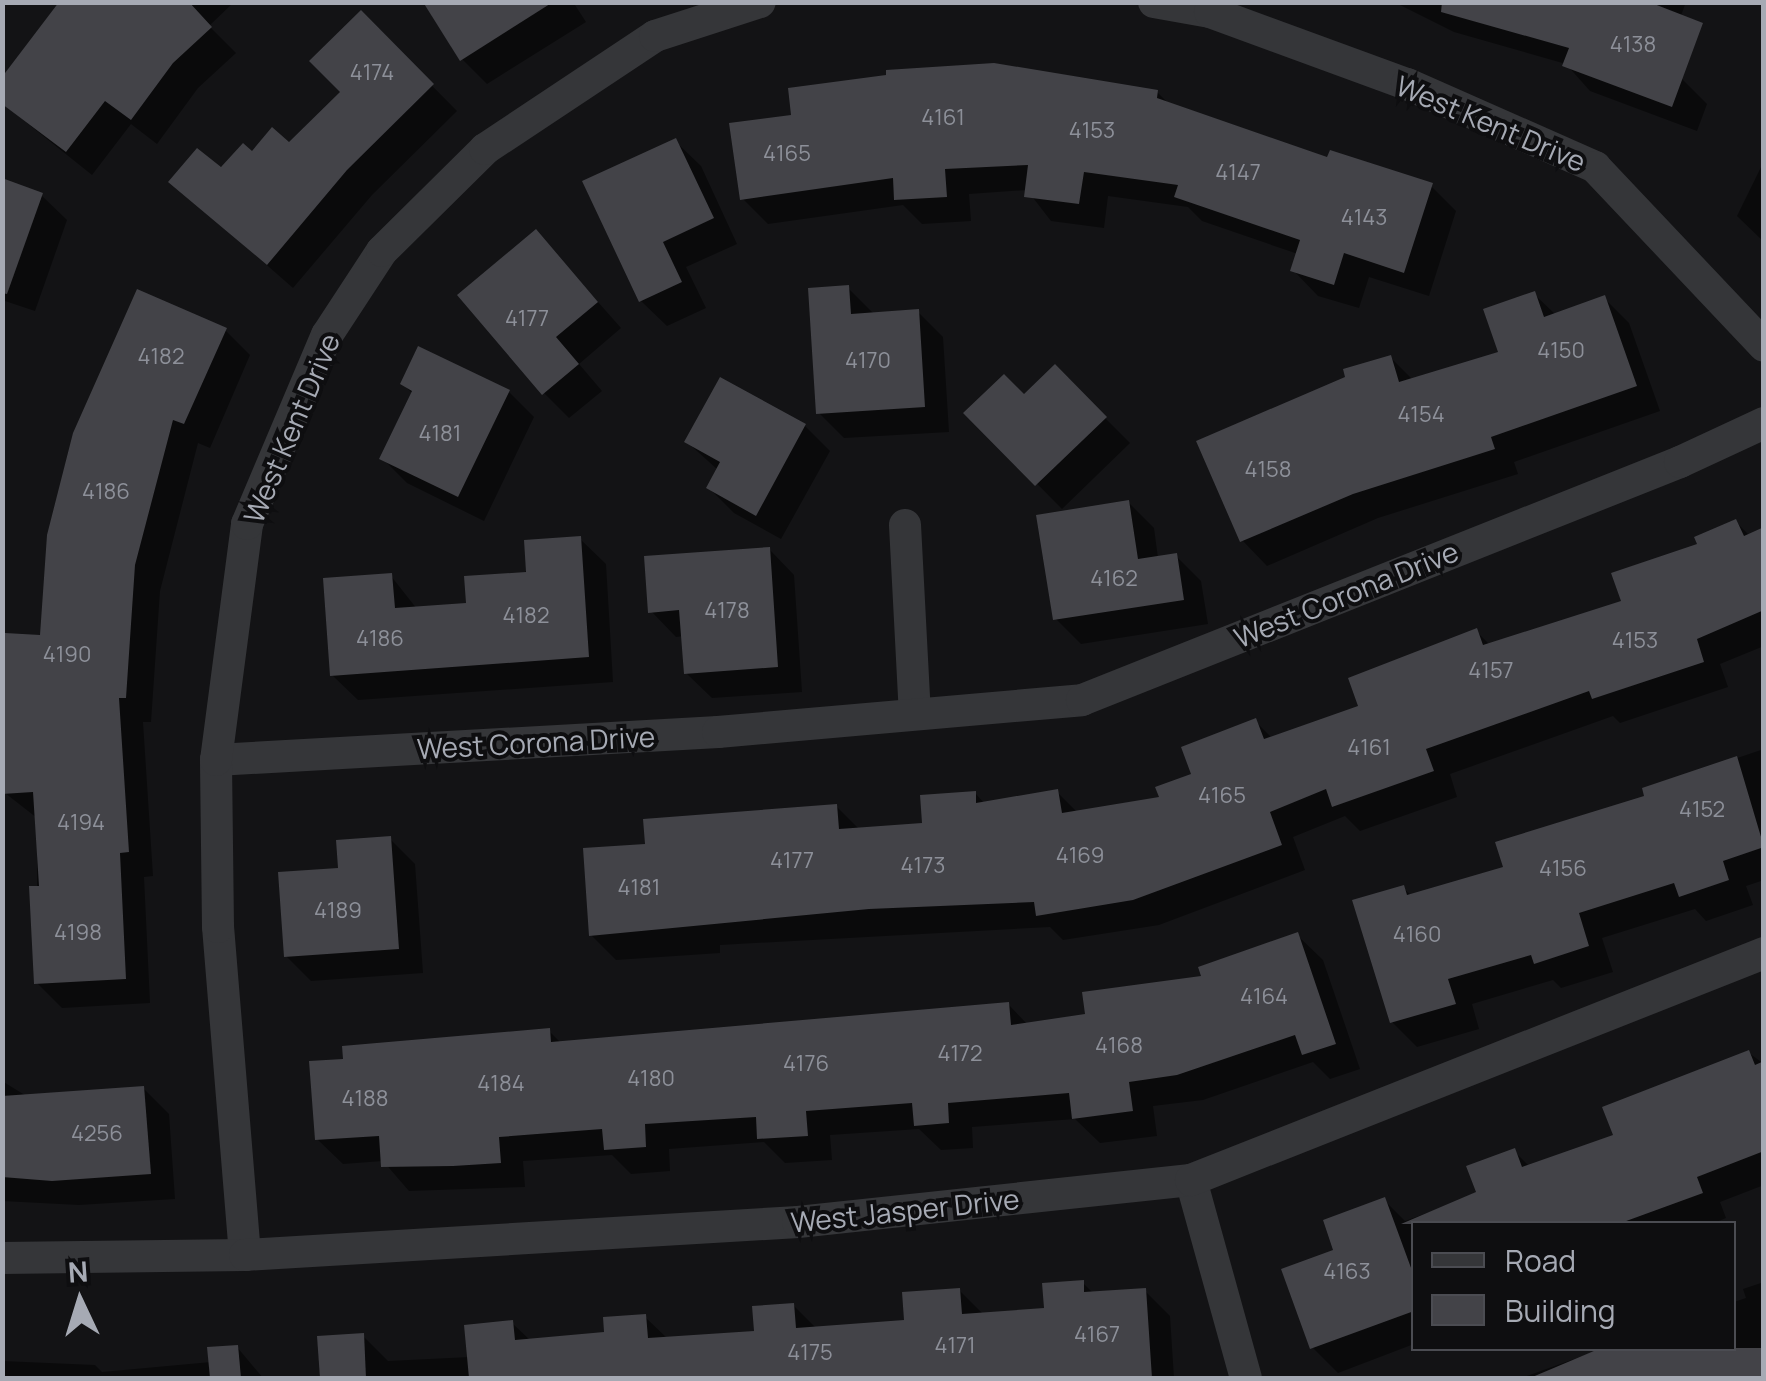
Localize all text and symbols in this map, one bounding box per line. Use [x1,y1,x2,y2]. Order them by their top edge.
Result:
house number: 4138 [1610,32,1656,58]
house number: 4174 [350,60,394,86]
street label: West Kent Drive [1391,68,1591,178]
house number: 4161 [921,105,965,131]
house number: 4153 [1069,118,1115,144]
house number: 4165 [763,141,811,167]
house number: 4147 [1215,160,1261,186]
house number: 4143 [1341,205,1387,231]
house number: 4177 [505,306,549,332]
street label: West Kent Drive [236,328,346,528]
house number: 4150 [1537,338,1585,364]
house number: 4182 [138,344,184,370]
house number: 4170 [845,348,891,374]
house number: 4154 [1397,402,1445,428]
house number: 4181 [419,421,461,447]
house number: 4158 [1244,457,1292,483]
house number: 4186 [82,479,130,505]
street label: West Corona Drive [1229,534,1463,654]
house number: 4162 [1090,566,1138,592]
house number: 4178 [704,598,750,624]
house number: 4182 [503,603,549,629]
house number: 4186 [356,626,404,652]
house number: 4153 [1612,628,1658,654]
house number: 4190 [43,642,91,668]
house number: 4157 [1468,658,1514,684]
street label: West Corona Drive [416,719,656,765]
house number: 4161 [1347,735,1391,761]
house number: 4165 [1198,783,1246,809]
house number: 4152 [1679,797,1725,823]
house number: 4194 [57,810,105,836]
house number: 4169 [1056,843,1104,869]
house number: 4177 [770,848,814,874]
house number: 4173 [901,853,945,879]
house number: 4156 [1539,856,1587,882]
house number: 4181 [618,875,660,901]
house number: 4189 [314,898,362,924]
house number: 4198 [54,920,102,946]
house number: 4160 [1393,922,1441,948]
house number: 4164 [1240,984,1288,1010]
house number: 4168 [1095,1033,1143,1059]
house number: 4172 [937,1041,983,1067]
house number: 4176 [783,1051,829,1077]
house number: 4180 [627,1066,675,1092]
house number: 4184 [477,1071,525,1097]
house number: 4188 [341,1086,389,1112]
house number: 4256 [71,1121,123,1147]
street label: West Jasper Drive [789,1181,1021,1239]
legend [1411,1221,1736,1351]
text: Road [1505,1240,1576,1281]
north arrow [30,1251,130,1351]
text: N [67,1251,89,1291]
house number: 4163 [1323,1259,1371,1285]
text: Building [1505,1290,1616,1331]
house number: 4167 [1074,1322,1120,1348]
house number: 4171 [934,1333,976,1359]
house number: 4175 [787,1340,833,1366]

